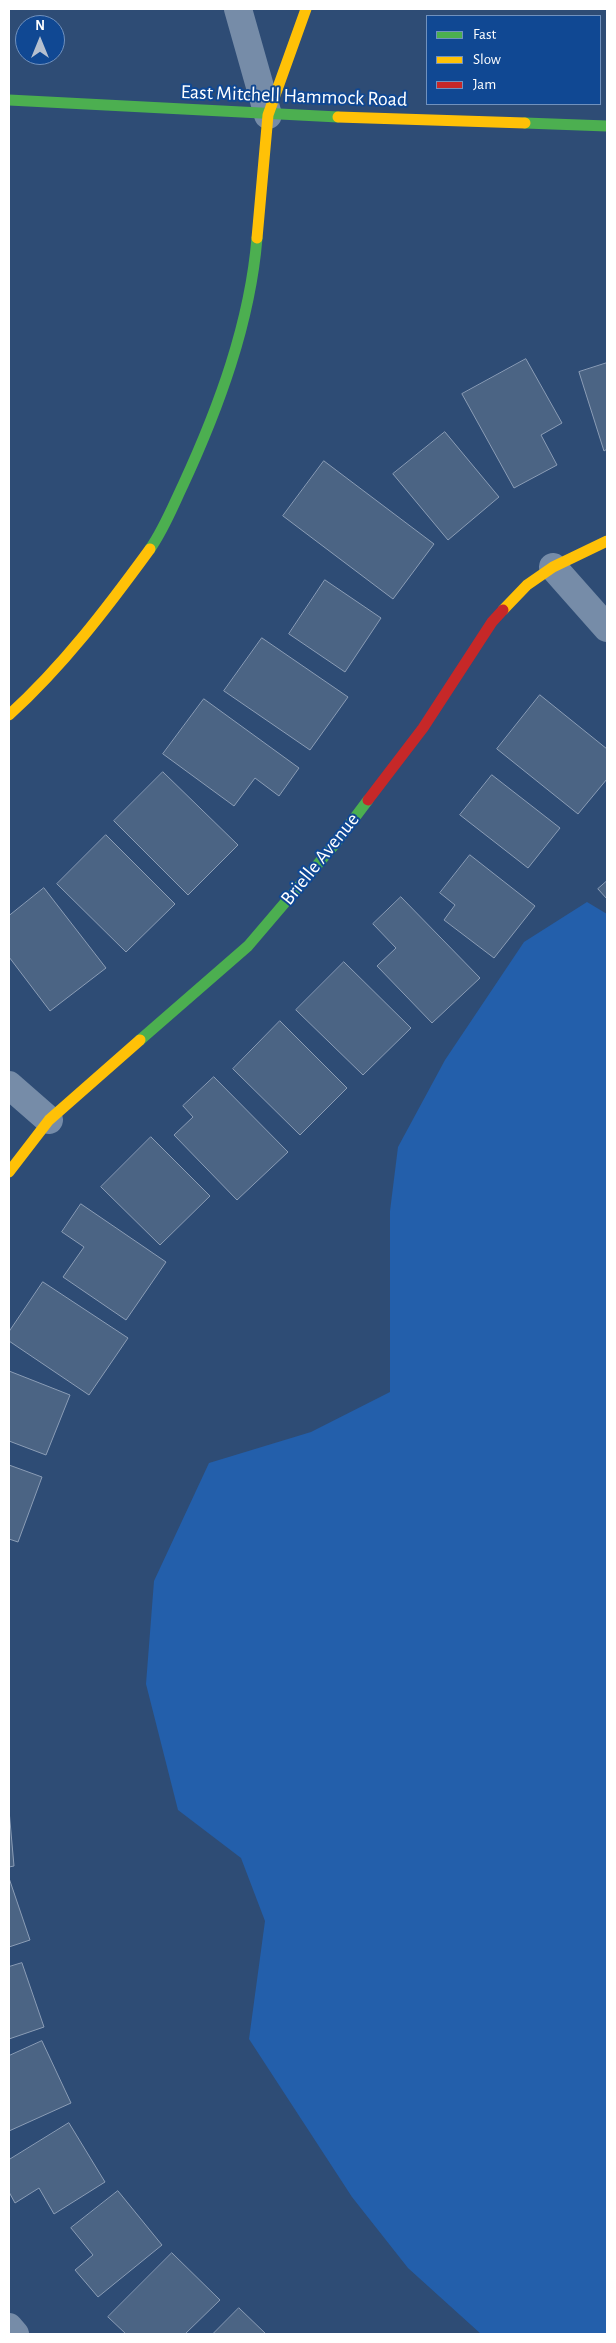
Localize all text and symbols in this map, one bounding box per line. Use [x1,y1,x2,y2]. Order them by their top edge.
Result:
north arrow [15,15,65,65]
legend [426,15,601,105]
text: N [35,19,45,33]
text: Fast [473,27,496,42]
text: Slow [473,52,501,67]
text: Jam [473,77,496,92]
street label: East Mitchell Hammock Road [180,80,408,112]
street label: Brielle Avenue [276,808,364,910]

